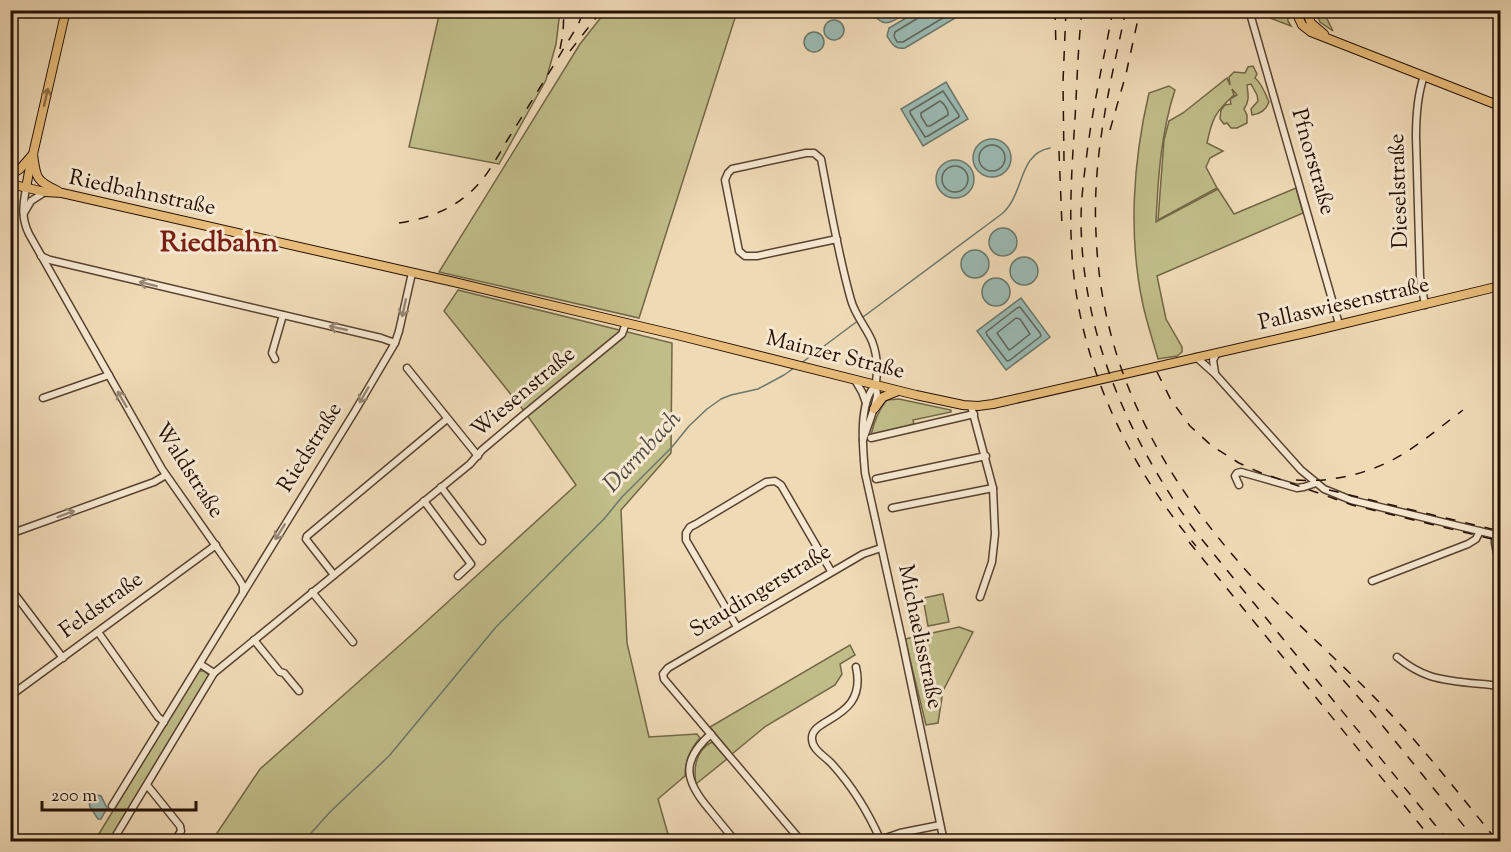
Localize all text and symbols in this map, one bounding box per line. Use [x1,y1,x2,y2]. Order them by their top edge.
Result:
one-way arrow [41,88,52,107]
street label: Pfnorstraße [1282,105,1342,219]
street label: Dieselstraße [1382,133,1418,249]
street label: Riedbahnstraße [66,163,218,225]
district label: Riedbahn [160,224,279,264]
street label: Pallaswiesenstraße [1255,270,1433,340]
one-way arrow [139,277,158,289]
one-way arrow [398,298,410,317]
one-way arrow [329,322,348,334]
street label: Mainzer Straße [762,323,908,389]
street label: Wiesenstraße [465,340,583,446]
one-way arrow [358,386,370,403]
one-way arrow [116,391,128,408]
street label: Riedstraße [271,397,351,499]
water label: Darmbach [596,403,690,501]
street label: Waldstraße [145,417,231,525]
one-way arrow [56,508,74,519]
one-way arrow [273,523,285,540]
street label: Staudingerstraße [684,537,838,647]
street label: Michaelisstraße [888,562,950,712]
street label: Feldstraße [53,565,151,647]
scale bar [42,774,196,812]
text: 200 m [51,784,97,810]

